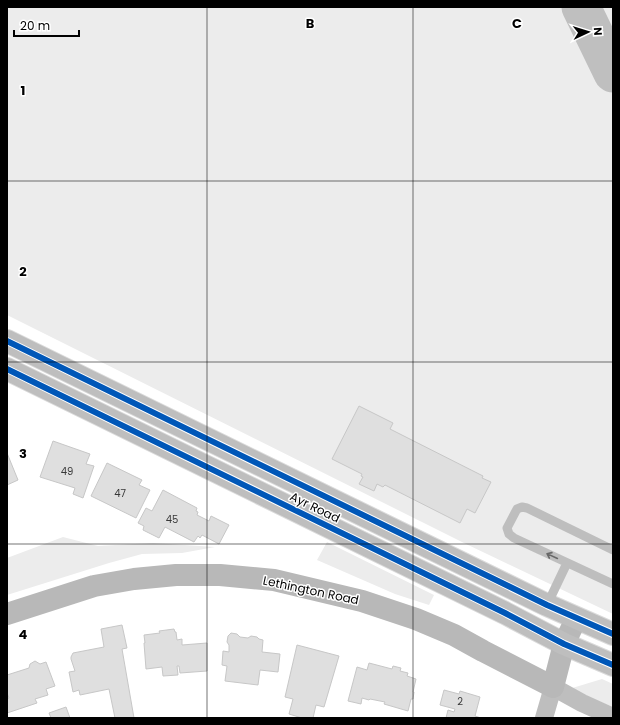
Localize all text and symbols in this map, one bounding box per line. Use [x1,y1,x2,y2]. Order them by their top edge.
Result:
scale bar [14,12,79,38]
north arrow [568,12,608,52]
text: B [306,14,315,33]
text: C [512,14,522,33]
text: 20 m [20,17,50,34]
text: N [590,27,606,36]
text: 1 [21,81,25,100]
text: 2 [19,262,27,281]
text: 3 [19,444,27,463]
house number: 49 [61,464,73,479]
house number: 47 [114,486,126,501]
street label: Ayr Road [287,488,343,526]
house number: 45 [166,512,178,527]
one-way arrow [547,552,559,559]
street label: Lethington Road [262,572,360,608]
text: 4 [19,625,28,644]
house number: 2 [457,694,463,709]

